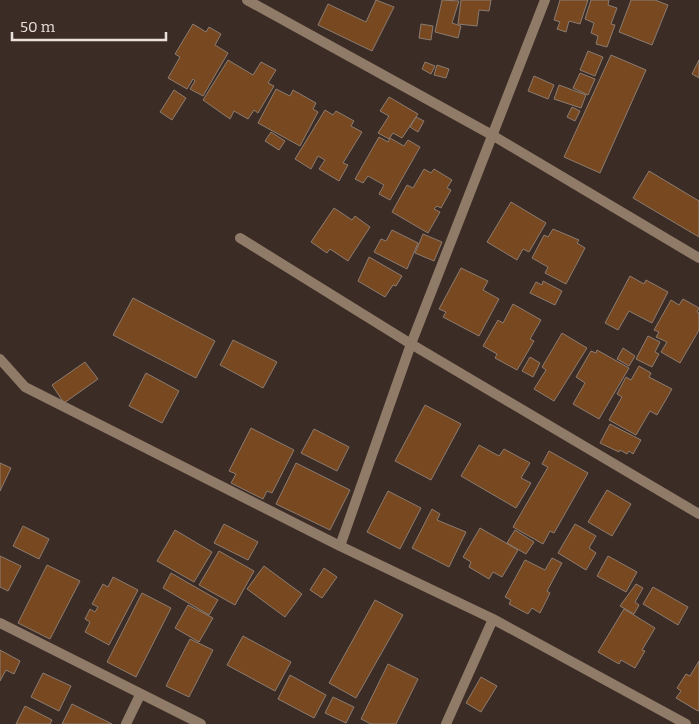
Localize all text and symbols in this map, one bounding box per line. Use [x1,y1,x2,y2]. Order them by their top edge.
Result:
scale bar [12,10,166,42]
text: 50 m [20,18,56,36]

